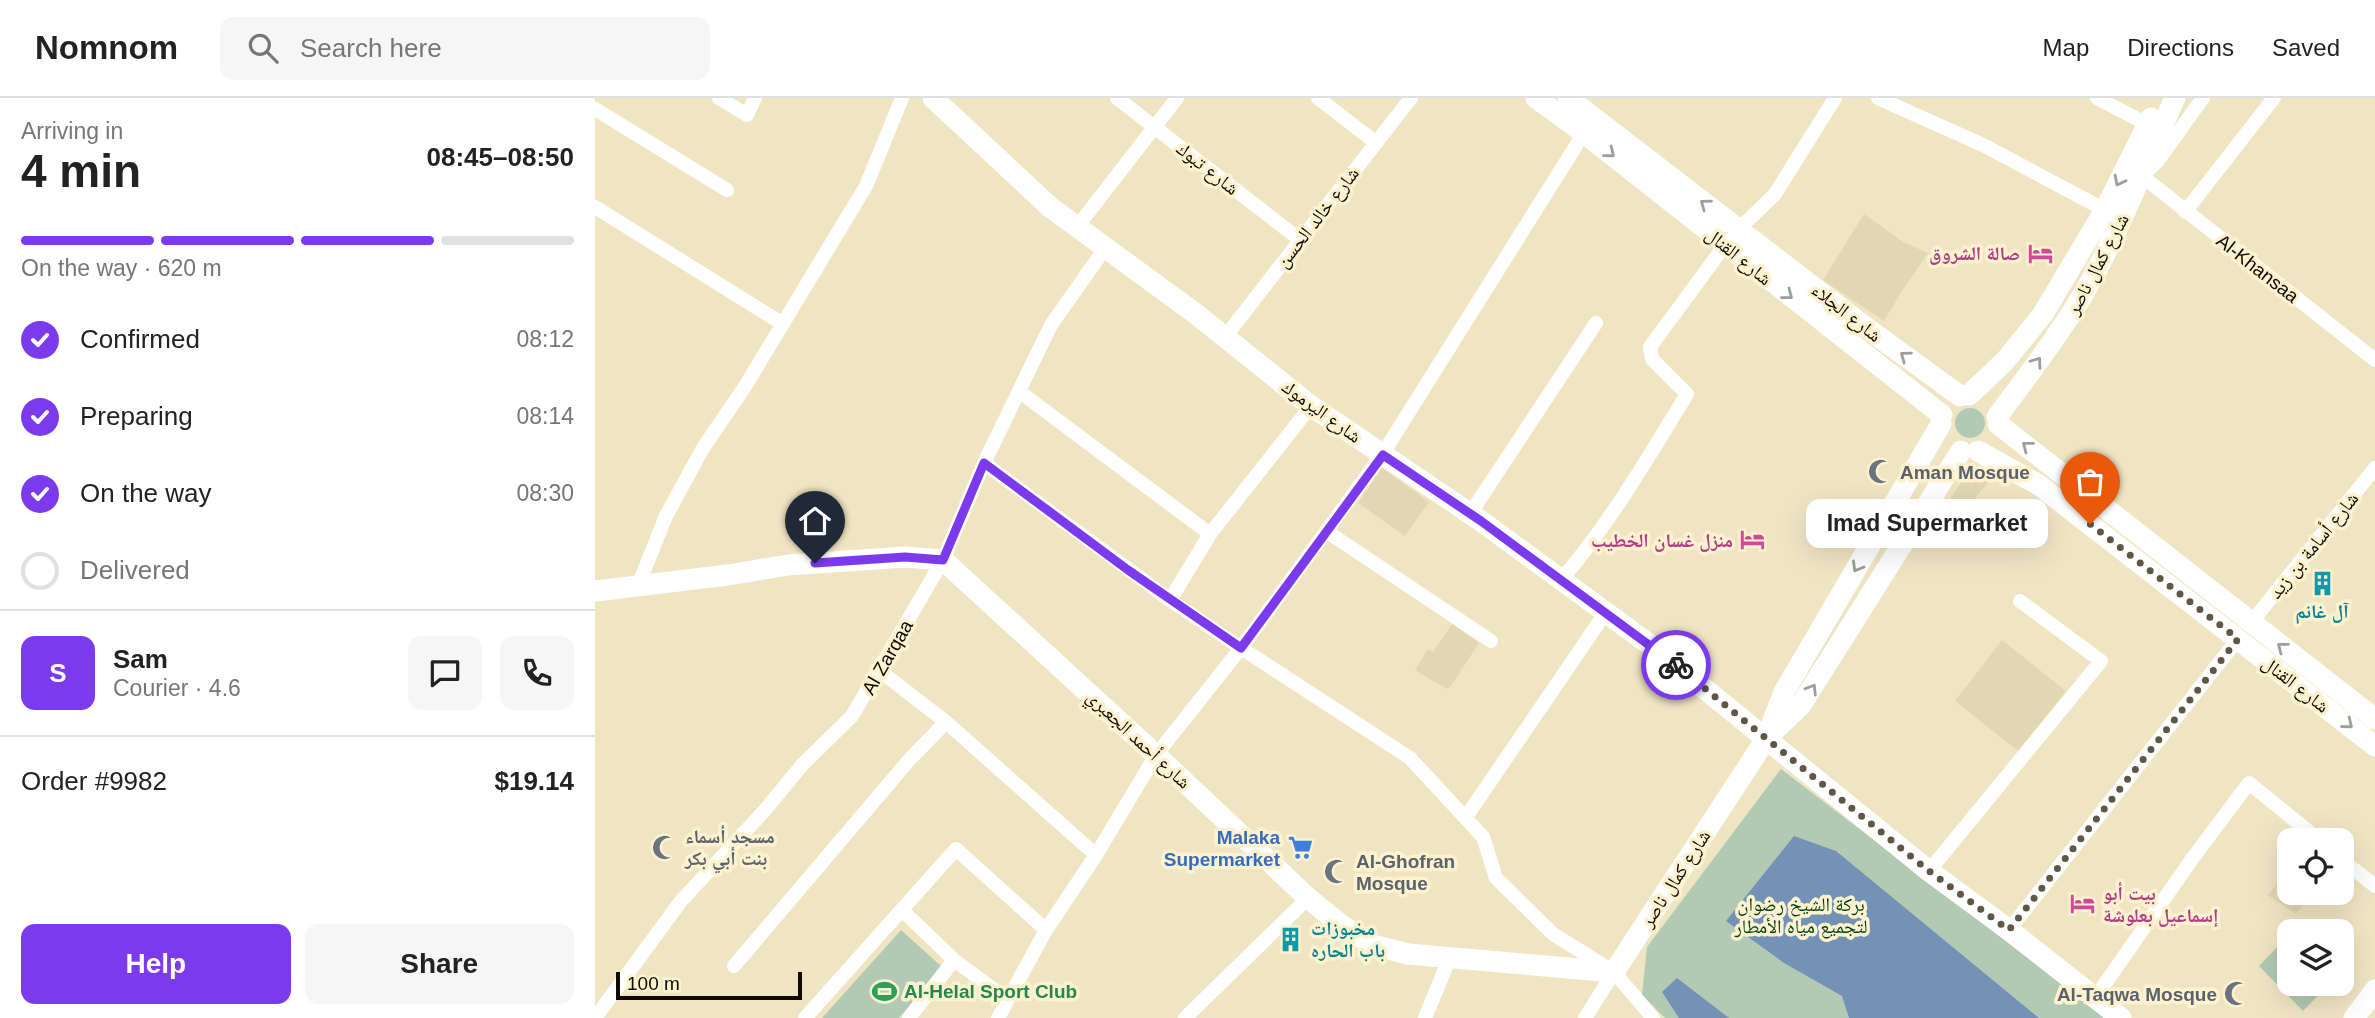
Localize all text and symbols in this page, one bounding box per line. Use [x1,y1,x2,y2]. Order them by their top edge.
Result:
search box [220,17,710,80]
text: Nomnom [35,29,178,66]
icon: search [244,29,282,67]
text: Search here [300,33,442,63]
text: Map [2043,34,2089,61]
text: Directions [2127,34,2234,61]
text: Saved [2272,34,2340,61]
text: Arriving in [21,118,123,144]
street label: شارع تبوك [1172,138,1243,200]
text: 08:45–08:50 [427,142,574,172]
text: 4 min [21,145,141,197]
one-way arrow [1603,145,1615,158]
street label: شارع خالد الحسن [1272,163,1364,272]
one-way arrow [2114,174,2128,186]
one-way arrow [1700,199,1712,212]
street label: شارع كمال ناصر [2062,210,2134,320]
street label: شارع القنال [1701,223,1776,290]
street label: Al-Khansaa [2213,230,2303,307]
hotel icon: صالة الشروق [2026,239,2054,267]
place label: صالة الشروق [1929,243,2020,265]
text: On the way · 620 m [21,255,222,281]
street label: شارع الجلاء [1807,279,1886,347]
one-way arrow [1780,287,1793,300]
icon: check [21,321,59,359]
text: Confirmed [80,324,200,354]
text: 08:12 [516,326,574,352]
one-way arrow [1900,352,1913,364]
one-way arrow [2029,357,2042,370]
street label: شارع اليرموك [1277,376,1365,448]
icon: check [21,398,59,436]
text: Preparing [80,401,193,431]
text: 08:14 [516,403,574,429]
one-way arrow [2022,442,2034,455]
pin [2060,452,2120,524]
mosque icon: Aman Mosque [1866,458,1894,486]
place label: Aman Mosque [1900,462,2030,483]
icon: bag [2071,463,2109,501]
icon: check [21,475,59,513]
text: On the way [80,478,212,508]
text: 08:30 [516,480,574,506]
street label: شارع أسامة بن زيد [2264,488,2363,603]
pin [785,491,845,563]
callout: Imad Supermarket [1807,500,2048,548]
icon: home [796,502,834,540]
text: Imad Supermarket [1827,510,2027,536]
hotel icon: منزل غسان الخطيب [1739,526,1767,554]
place label: منزل غسان الخطيب [1591,530,1733,552]
text: Delivered [80,555,190,585]
one-way arrow [1852,560,1865,573]
building icon: آل غانم [2308,569,2336,597]
place label: آل غانم [2295,601,2349,624]
street label: Al Zarqaa [858,616,917,698]
courier [1641,630,1711,700]
button: chat [408,636,482,710]
button: phone [500,636,574,710]
one-way arrow [2278,643,2290,656]
text: Sam [113,644,168,674]
icon: bike [1657,646,1695,684]
street label: شارع القنال [2257,652,2333,718]
text: S [49,658,67,688]
text: Courier · 4.6 [113,675,241,701]
one-way arrow [1803,683,1816,696]
street label: شارع أحمد الجعبري [1079,685,1195,796]
one-way arrow [2339,716,2352,728]
text: Order #9982 [21,766,167,796]
text: $19.14 [494,766,574,796]
place label: مسجد أسماء بنت أبي بكر [684,825,775,874]
street label: شارع كمال ناصر [1636,826,1715,932]
place label: Malaka Supermarket [1164,827,1281,870]
map controls [2277,828,2354,996]
button: locate [2277,828,2354,905]
mosque icon: مسجد أسماء بنت أبي بكر [651,833,679,861]
supermarket icon: Malaka Supermarket [1286,834,1314,862]
place label: Al-Ghofran Mosque [1356,851,1455,894]
mosque icon: Al-Ghofran Mosque [1322,858,1350,886]
place label: بيت أبو إسماعيل بعلوشة [2103,882,2219,928]
hotel icon: بيت أبو إسماعيل بعلوشة [2069,890,2097,918]
park label: بركة الشيخ رضوان لتجميع مياه الأمطار [1733,894,1868,939]
place label: مخبوزات باب الحاره [1311,918,1385,962]
button: layers [2277,919,2354,996]
button: Help [21,924,291,1004]
button: Share [305,924,574,1004]
building icon: مخبوزات باب الحاره [1277,925,1305,953]
scale bar [616,969,801,1001]
text: 100 m [627,973,680,994]
sports icon: Al-Helal Sport Club [870,977,898,1005]
mosque icon: Al-Taqwa Mosque [2223,980,2251,1008]
place label: Al-Helal Sport Club [904,981,1077,1002]
place label: Al-Taqwa Mosque [2057,984,2217,1005]

